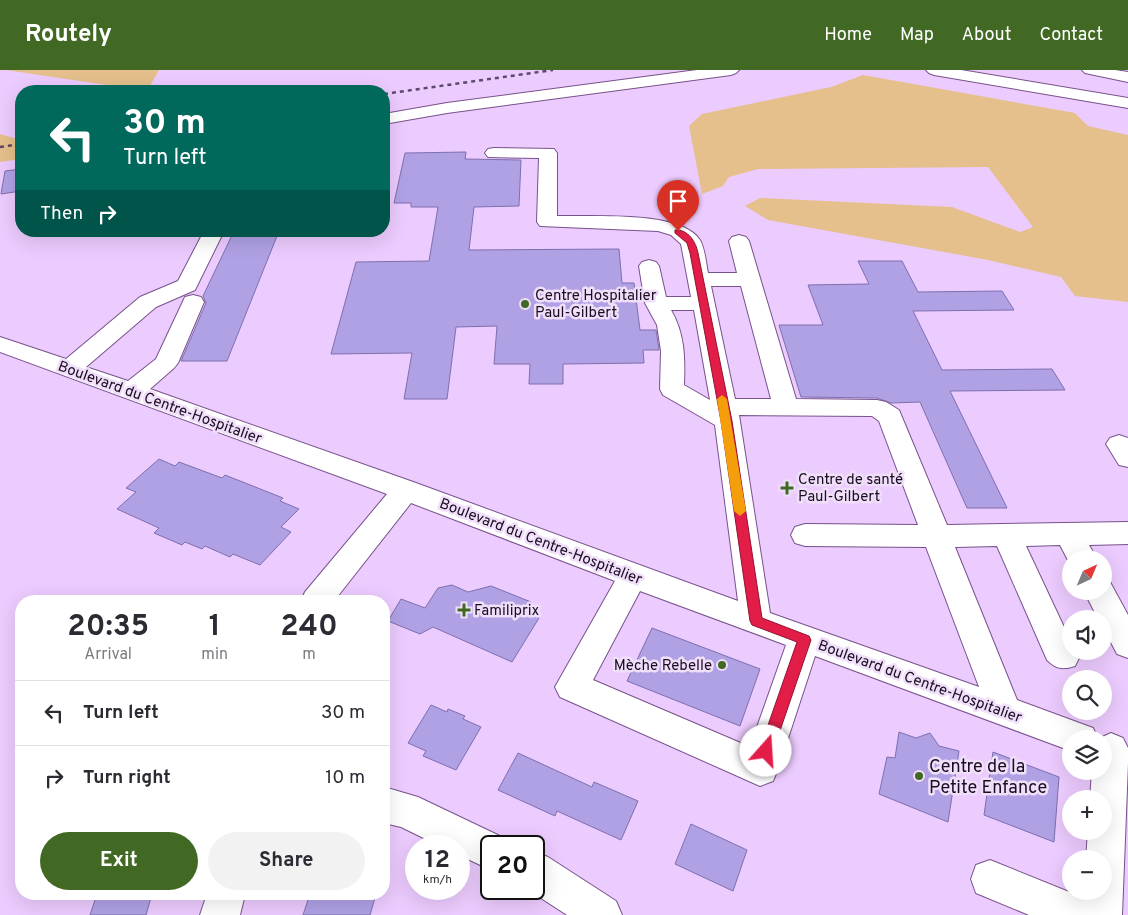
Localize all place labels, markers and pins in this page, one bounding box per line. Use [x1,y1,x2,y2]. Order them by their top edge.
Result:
pin [657,180,699,231]
place label: Centre Hospitalier Paul-Gilbert [535,287,657,323]
marker: Centre Hospitalier Paul-Gilbert [519,298,531,310]
place label: Centre de santé Paul-Gilbert [798,471,903,507]
marker: Centre de santé Paul-Gilbert [780,481,794,495]
place label: Familiprix [474,602,540,621]
marker: Familiprix [458,604,470,616]
place label: Mèche Rebelle [614,657,712,676]
marker: Mèche Rebelle [716,659,728,671]
place label: Centre de la Petite Enfance [929,756,1047,800]
marker: Centre de la Petite Enfance [913,770,925,782]

